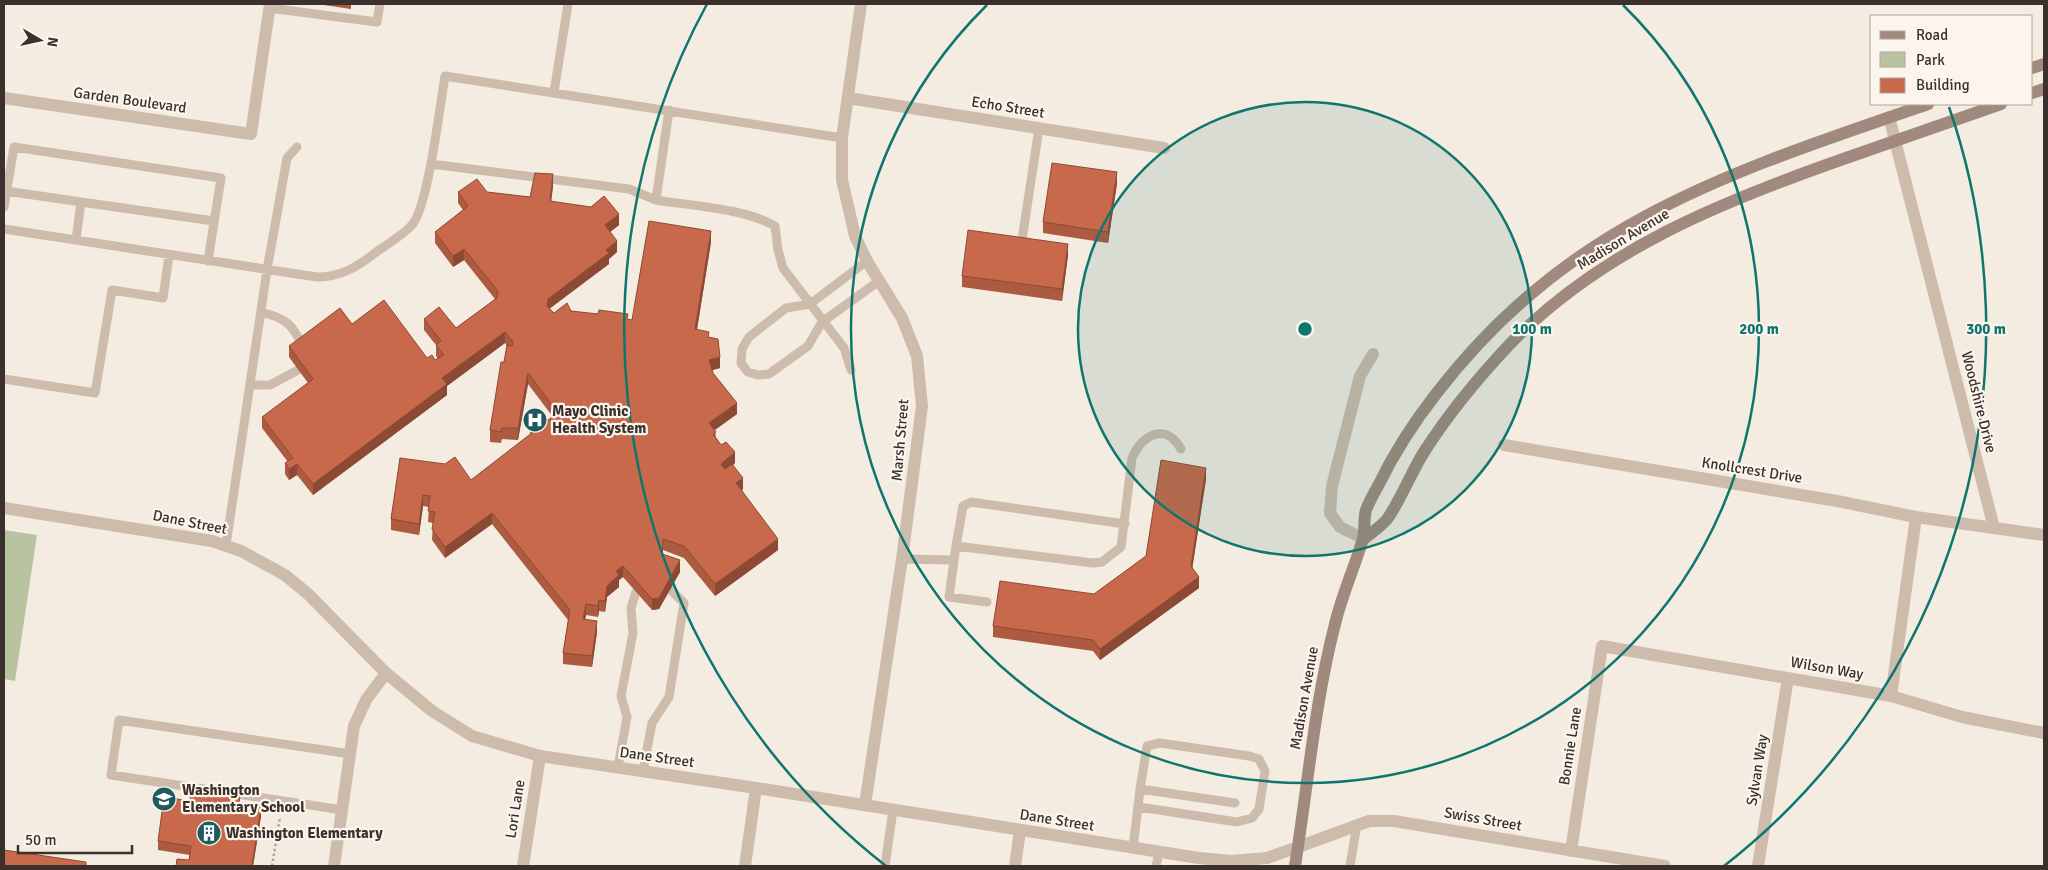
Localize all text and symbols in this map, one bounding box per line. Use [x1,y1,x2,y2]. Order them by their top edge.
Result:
north arrow [15,15,65,65]
legend [1870,15,2033,105]
text: Road [1916,26,1948,44]
text: N [43,36,62,48]
text: Park [1916,51,1945,69]
text: Building [1916,76,1970,94]
street label: Garden Boulevard [72,83,188,117]
street label: Echo Street [970,92,1046,122]
street label: Madison Avenue [1574,204,1672,274]
centre of rings [1296,320,1314,338]
text: 100 m [1512,320,1552,338]
text: 200 m [1739,320,1779,338]
text: 300 m [1966,320,2006,338]
street label: Woodshire Drive [1958,349,2000,455]
street label: Marsh Street [887,398,913,482]
place label: Mayo Clinic Health System [552,402,646,437]
hospital icon: Mayo Clinic Health System [522,407,548,433]
street label: Knollcrest Drive [1700,453,1804,487]
street label: Dane Street [151,506,229,538]
street label: Madison Avenue [1286,645,1322,751]
street label: Wilson Way [1789,653,1865,683]
street label: Bonnie Lane [1555,706,1585,786]
street label: Sylvan Way [1742,733,1772,807]
street label: Dane Street [618,743,696,771]
street label: Lori Lane [501,778,529,840]
place label: Washington Elementary School [182,781,305,816]
school or university icon: Washington Elementary School [151,786,177,812]
street label: Swiss Street [1443,803,1523,835]
street label: Dane Street [1018,805,1096,835]
building icon: Washington Elementary [196,820,222,846]
scale bar [18,822,131,854]
place label: Washington Elementary [226,824,383,842]
text: 50 m [25,831,56,849]

